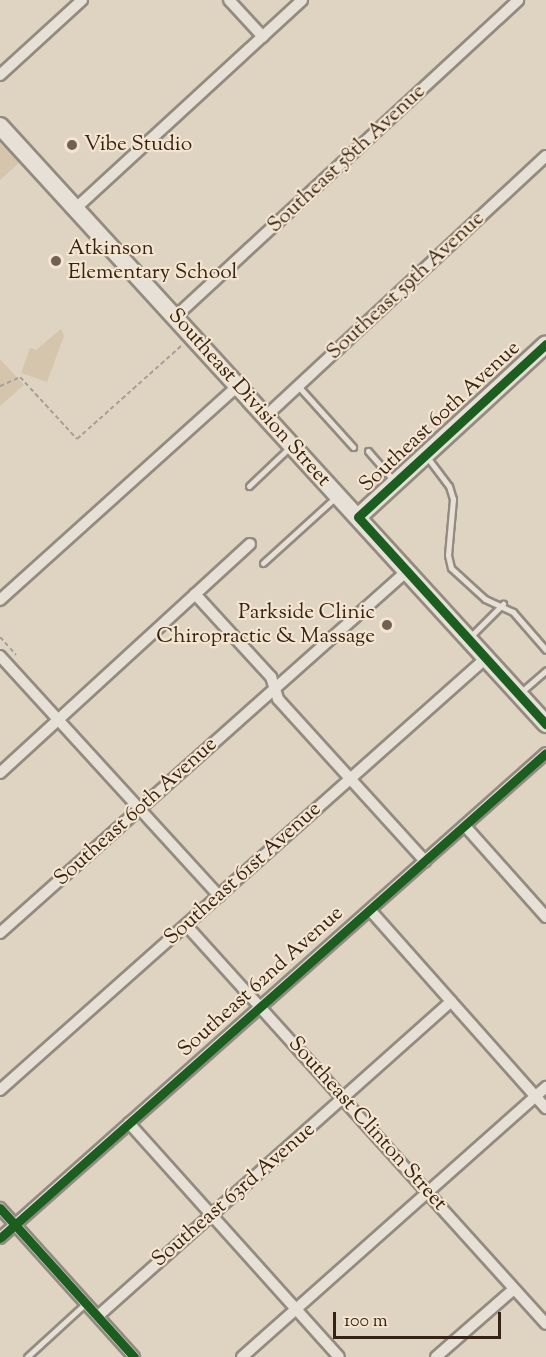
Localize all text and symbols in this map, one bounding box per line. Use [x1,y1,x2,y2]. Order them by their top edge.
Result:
street label: Southeast 58th Avenue [263,79,431,239]
place label: Vibe Studio [84,132,192,158]
marker: Vibe Studio [65,138,79,152]
street label: Southeast 59th Avenue [322,206,490,366]
place label: Atkinson Elementary School [68,236,237,286]
marker: Atkinson Elementary School [49,254,63,268]
street label: Southeast Division Street [162,304,336,492]
street label: Southeast 60th Avenue [354,336,526,498]
place label: Parkside Clinic Chiropractic & Massage [156,600,375,650]
marker: Parkside Clinic Chiropractic & Massage [380,618,394,632]
street label: Southeast 60th Avenue [49,732,223,892]
street label: Southeast 61st Avenue [159,797,327,951]
street label: Southeast 62nd Avenue [173,901,349,1063]
street label: Southeast Clinton Street [282,1032,452,1216]
street label: Southeast 63rd Avenue [147,1117,321,1273]
scale bar [336,1300,504,1338]
text: 100 m [344,1309,388,1335]

